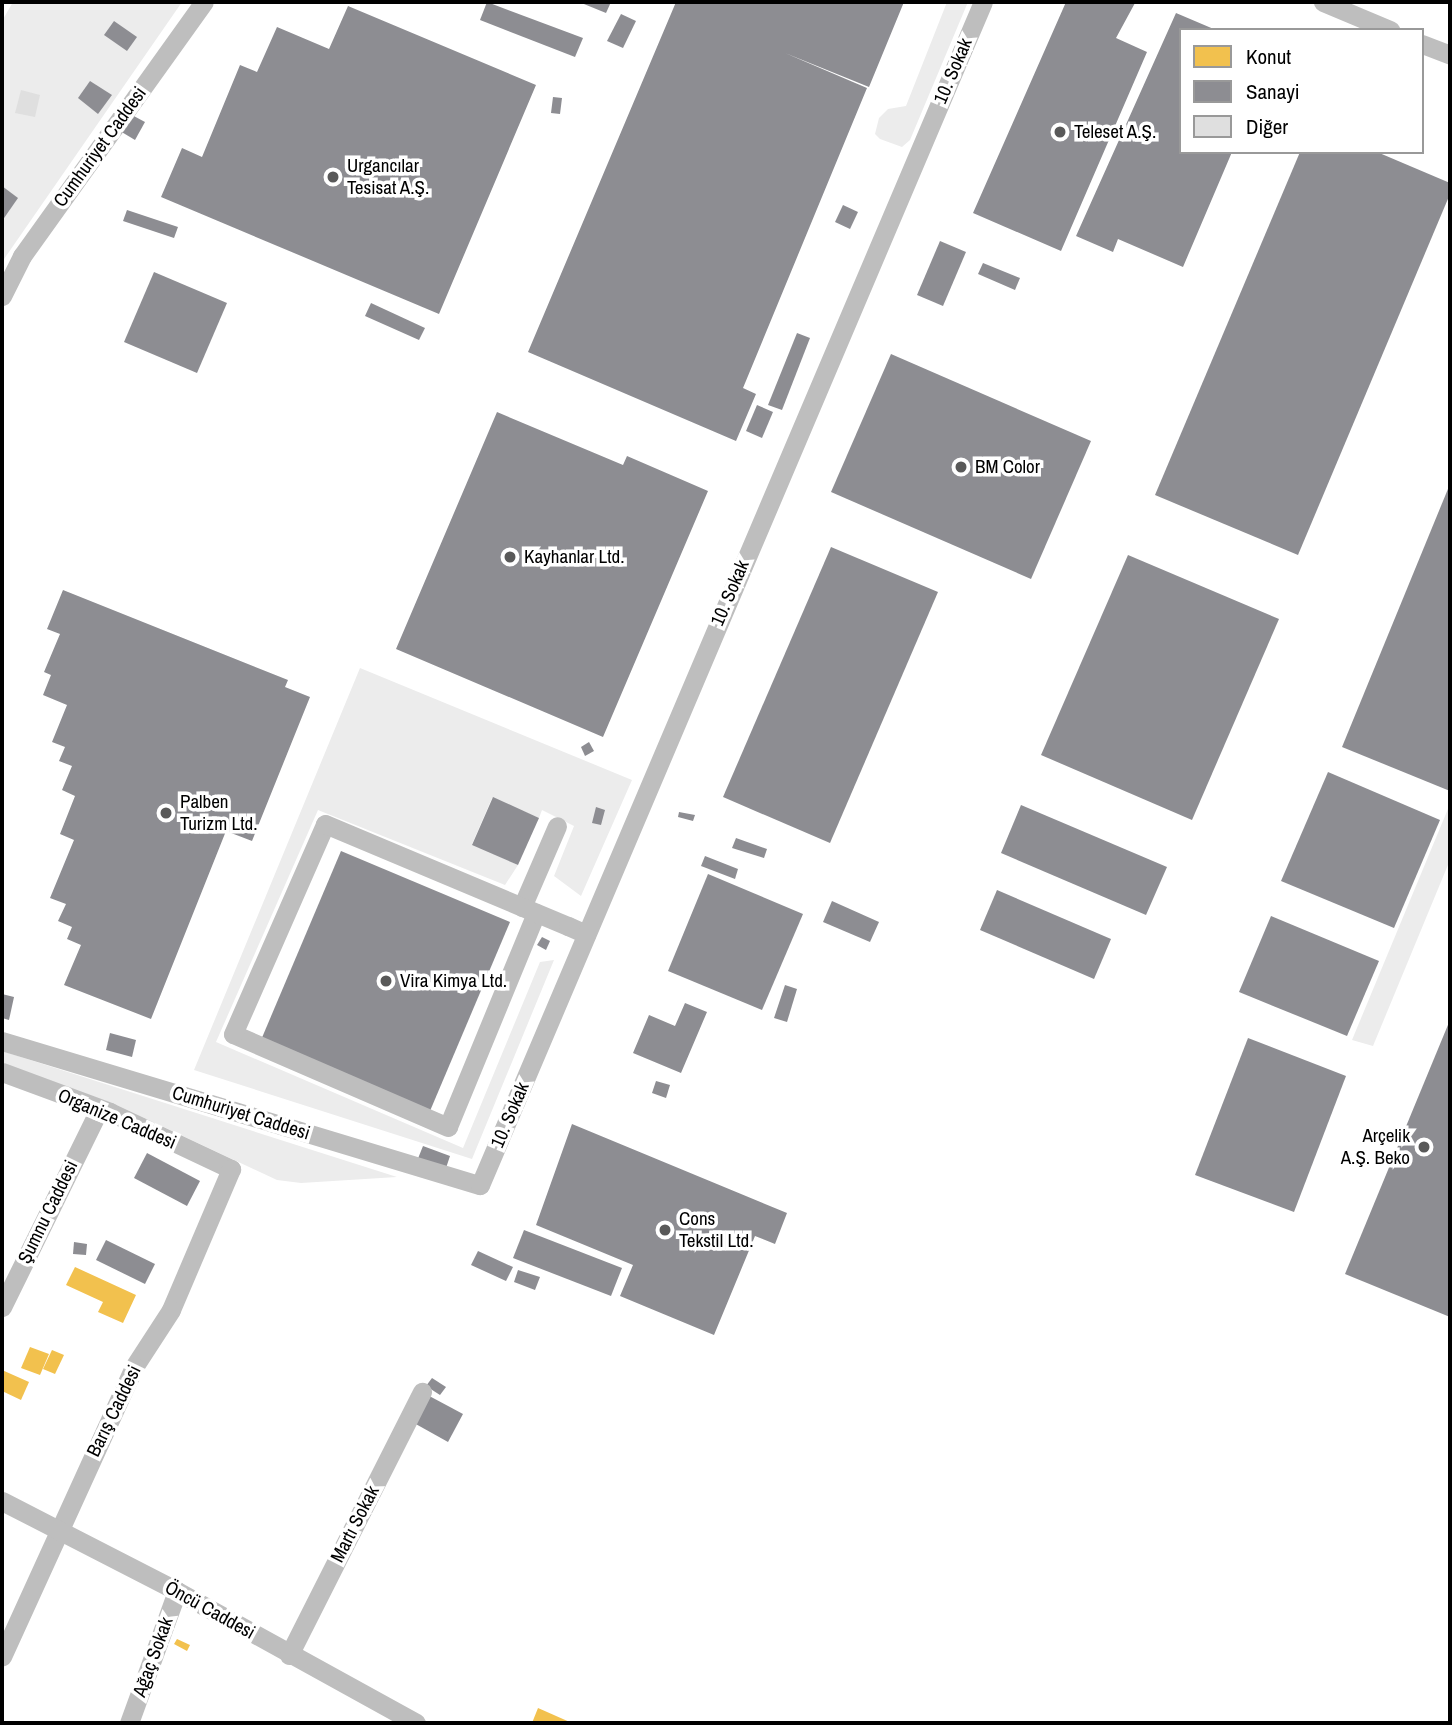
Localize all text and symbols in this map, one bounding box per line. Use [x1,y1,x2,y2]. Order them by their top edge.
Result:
legend [1179,28,1424,154]
street label: 10. Sokak [929,35,977,107]
text: Konut [1246,42,1291,71]
text: Sanayi [1246,77,1300,106]
street label: Cumhuriyet Caddesi [49,83,151,211]
text: Diğer [1246,112,1288,141]
place label: Teleset A.Ş. [1074,121,1157,143]
marker: Teleset A.Ş. [1052,124,1068,140]
place label: Urgancılar Tesisat A.Ş. [347,155,430,199]
marker: Urgancılar Tesisat A.Ş. [325,169,341,185]
place label: BM Color [975,456,1040,478]
marker: BM Color [953,459,969,475]
place label: Kayhanlar Ltd. [524,546,624,568]
marker: Kayhanlar Ltd. [502,549,518,565]
street label: 10. Sokak [706,557,754,629]
place label: Palben Turizm Ltd. [180,791,257,835]
marker: Palben Turizm Ltd. [158,805,174,821]
place label: Vira Kimya Ltd. [400,970,507,992]
marker: Vira Kimya Ltd. [378,973,394,989]
street label: 10. Sokak [486,1079,534,1151]
street label: Cumhuriyet Caddesi [169,1081,313,1145]
street label: Organize Caddesi [54,1084,180,1154]
place label: Arçelik A.Ş. Beko [1341,1125,1410,1169]
marker: Arçelik A.Ş. Beko [1416,1139,1432,1155]
street label: Şumnu Caddesi [13,1157,83,1267]
place label: Cons Tekstil Ltd. [679,1208,753,1252]
marker: Cons Tekstil Ltd. [657,1222,673,1238]
street label: Barış Caddesi [82,1362,146,1460]
street label: Martı Sokak [326,1482,384,1566]
street label: Öncü Caddesi [161,1576,259,1644]
street label: Ağaç Sokak [128,1614,178,1700]

